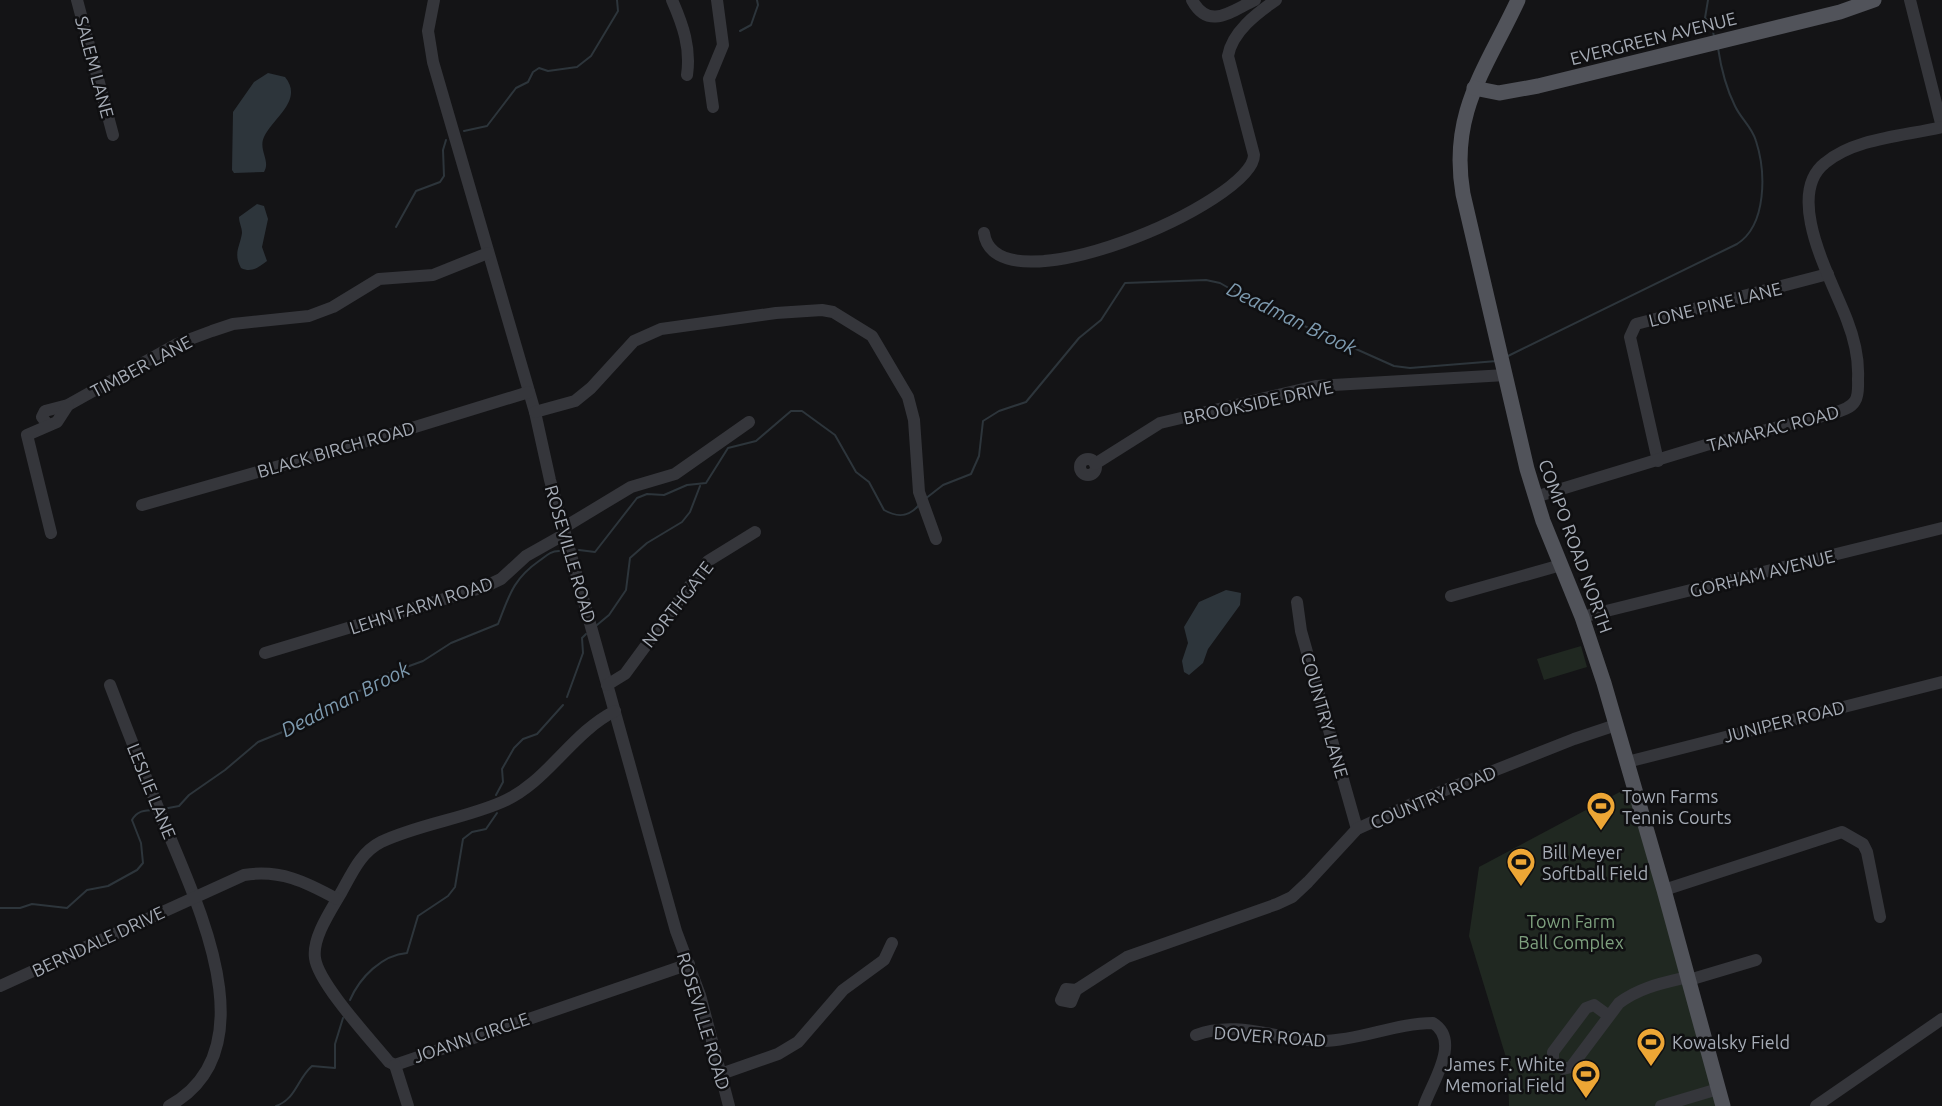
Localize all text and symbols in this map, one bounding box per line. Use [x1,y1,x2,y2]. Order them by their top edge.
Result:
street label: EVERGREEN AVENUE [1568,8,1738,68]
street label: SALEM LANE [72,14,118,120]
water label: Deadman Brook [1223,277,1361,360]
street label: LONE PINE LANE [1646,278,1784,330]
street label: TIMBER LANE [87,331,195,401]
street label: BROOKSIDE DRIVE [1181,376,1335,428]
street label: TAMARAC ROAD [1705,401,1841,455]
street label: BLACK BIRCH ROAD [255,417,417,481]
street label: COMPO ROAD NORTH [1535,456,1617,636]
street label: ROSEVILLE ROAD [542,483,600,625]
street label: GORHAM AVENUE [1687,545,1837,601]
street label: NORTHGATE [637,557,717,651]
street label: LEHN FARM ROAD [347,572,495,638]
street label: COUNTRY LANE [1297,650,1353,780]
water label: Deadman Brook [277,656,414,741]
street label: JUNIPER ROAD [1721,696,1847,746]
street label: LESLIE LANE [124,740,180,842]
street label: COUNTRY ROAD [1367,761,1499,833]
place label: Town Farms Tennis Courts [1622,786,1732,827]
sports icon: Town Farms Tennis Courts [1585,790,1617,832]
place label: Bill Meyer Softball Field [1542,842,1648,883]
sports icon: Bill Meyer Softball Field [1505,846,1537,888]
street label: BERNDALE DRIVE [29,902,167,980]
park label: Town Farm Ball Complex [1518,911,1624,952]
street label: ROSEVILLE ROAD [674,950,734,1092]
street label: JOANN CIRCLE [410,1008,532,1066]
street label: DOVER ROAD [1213,1022,1327,1050]
sports icon: Kowalsky Field [1635,1026,1667,1068]
place label: Kowalsky Field [1672,1032,1790,1052]
place label: James F. White Memorial Field [1444,1054,1565,1095]
sports icon: James F. White Memorial Field [1570,1058,1602,1100]

